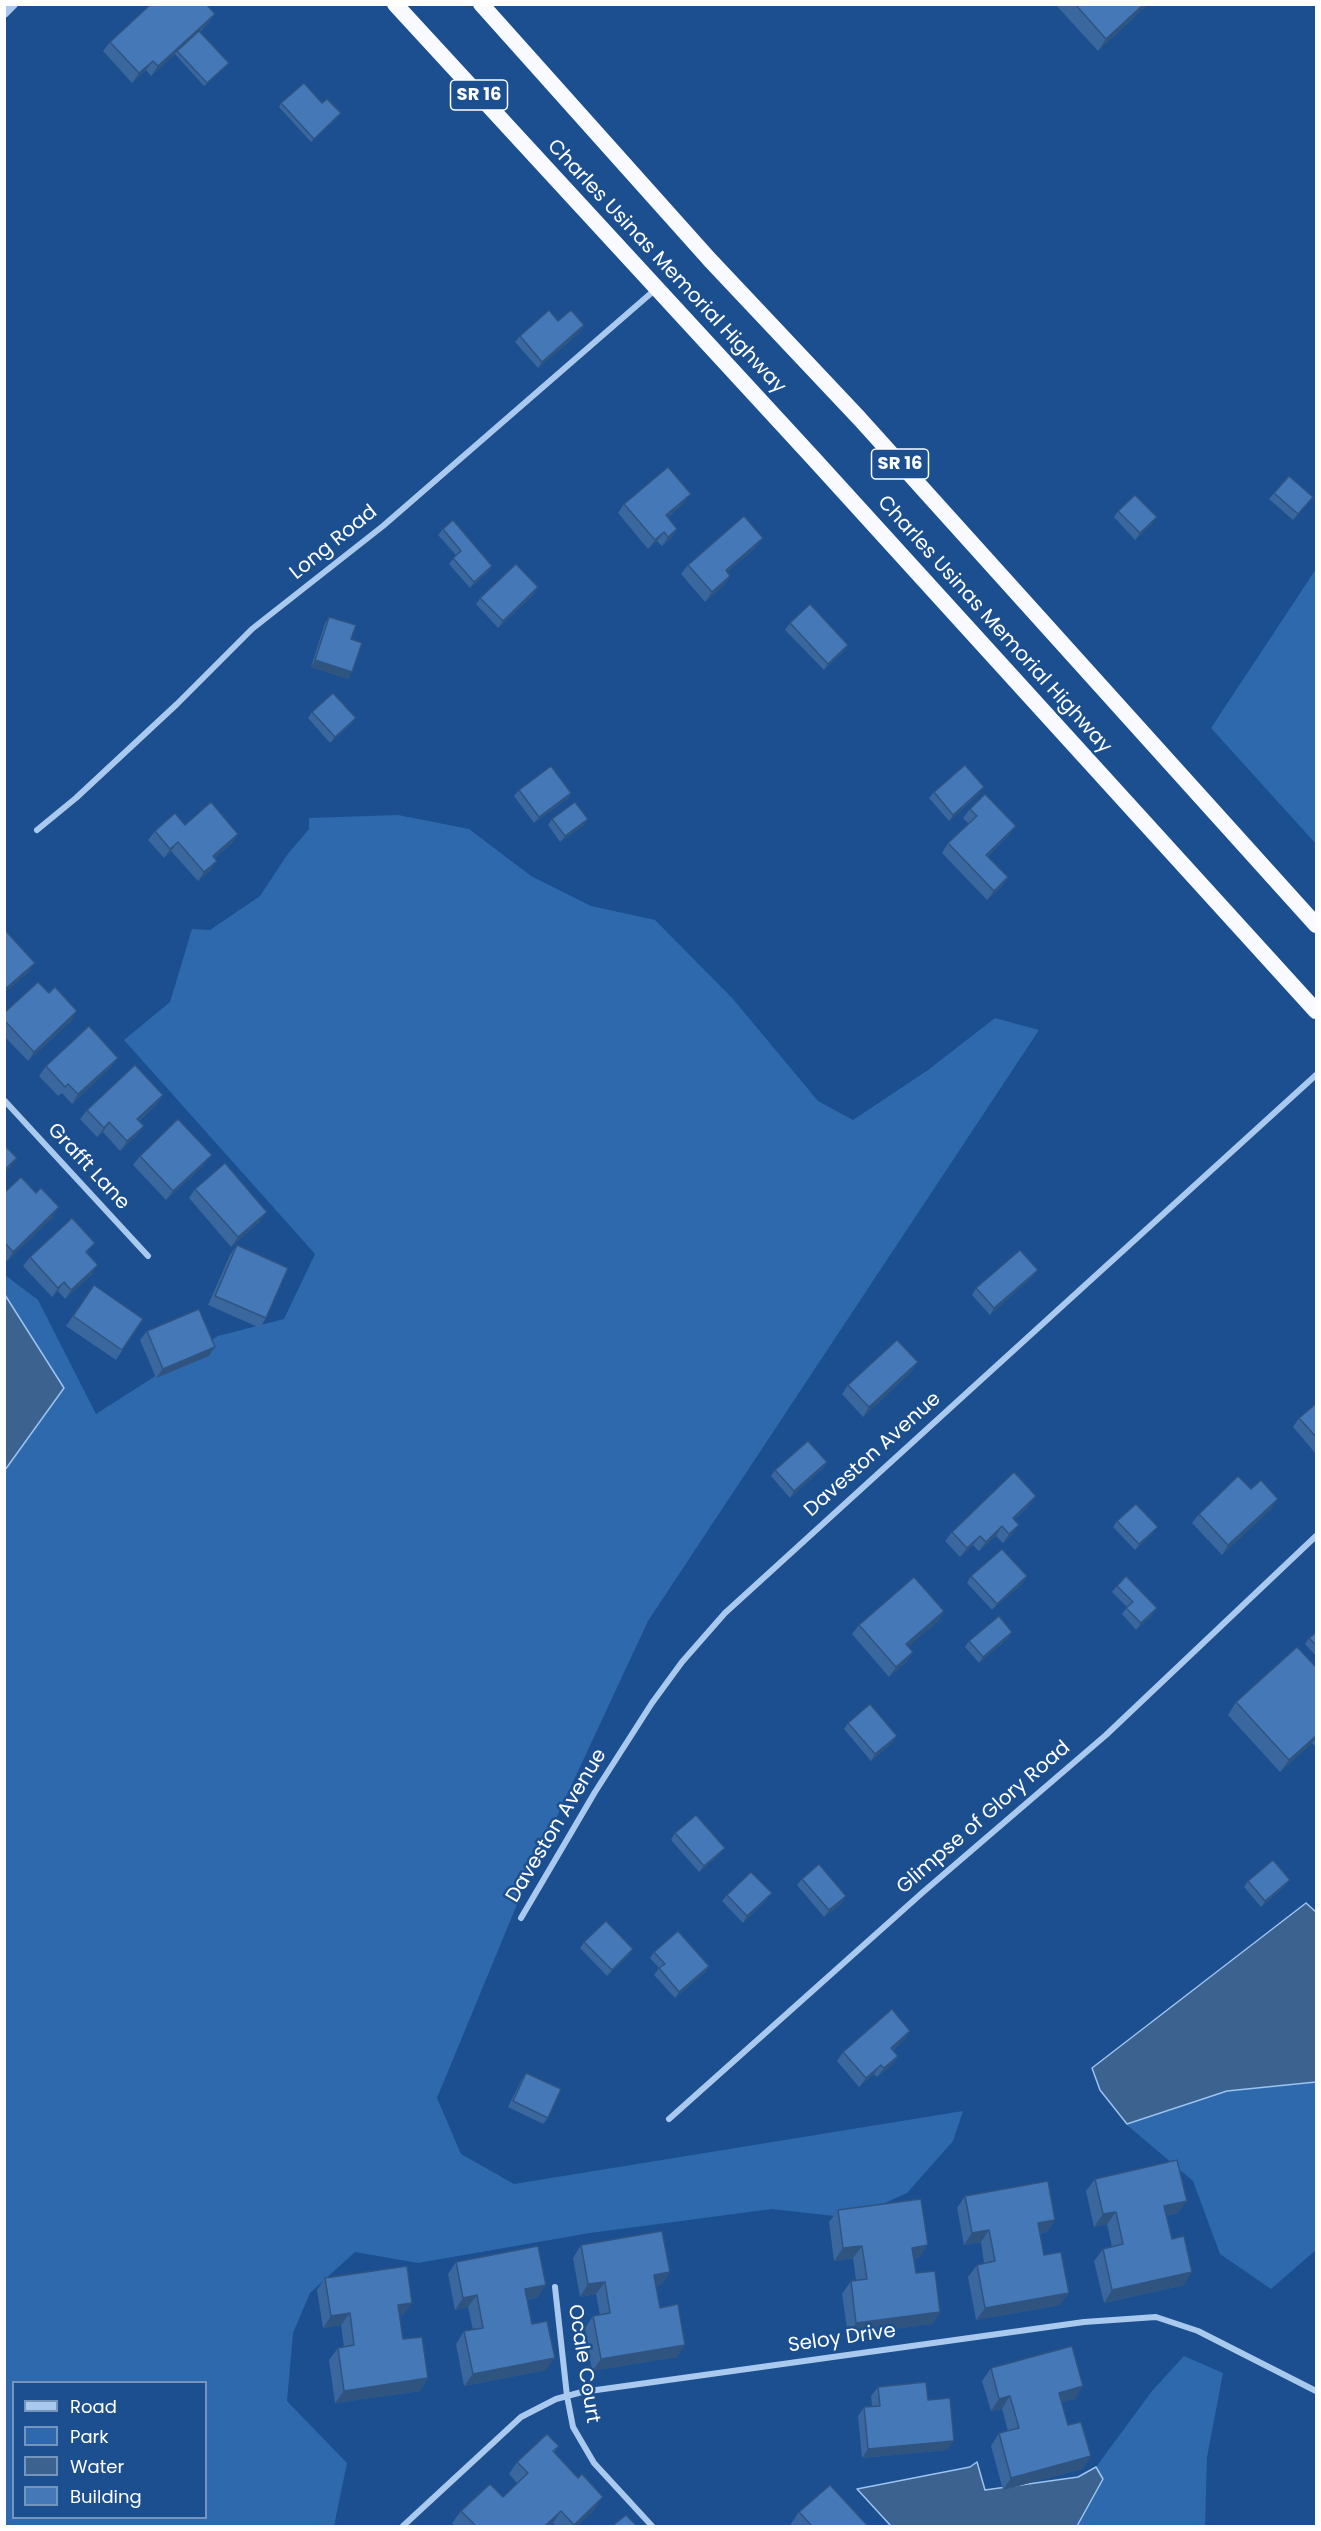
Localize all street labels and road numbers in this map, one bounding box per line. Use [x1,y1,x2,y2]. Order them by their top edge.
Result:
road number: SR 16 [450,80,508,110]
street label: Charles Usinas Memorial Highway [542,135,790,399]
road number: SR 16 [872,449,928,479]
street label: Charles Usinas Memorial Highway [872,491,1116,759]
street label: Long Road [286,501,382,585]
street label: Grafft Lane [42,1119,134,1215]
street label: Daveston Avenue [800,1388,946,1522]
street label: Glimpse of Glory Road [892,1736,1076,1900]
street label: Daveston Avenue [502,1745,612,1907]
street label: Ocale Court [562,2303,604,2425]
street label: Seloy Drive [787,2320,897,2358]

